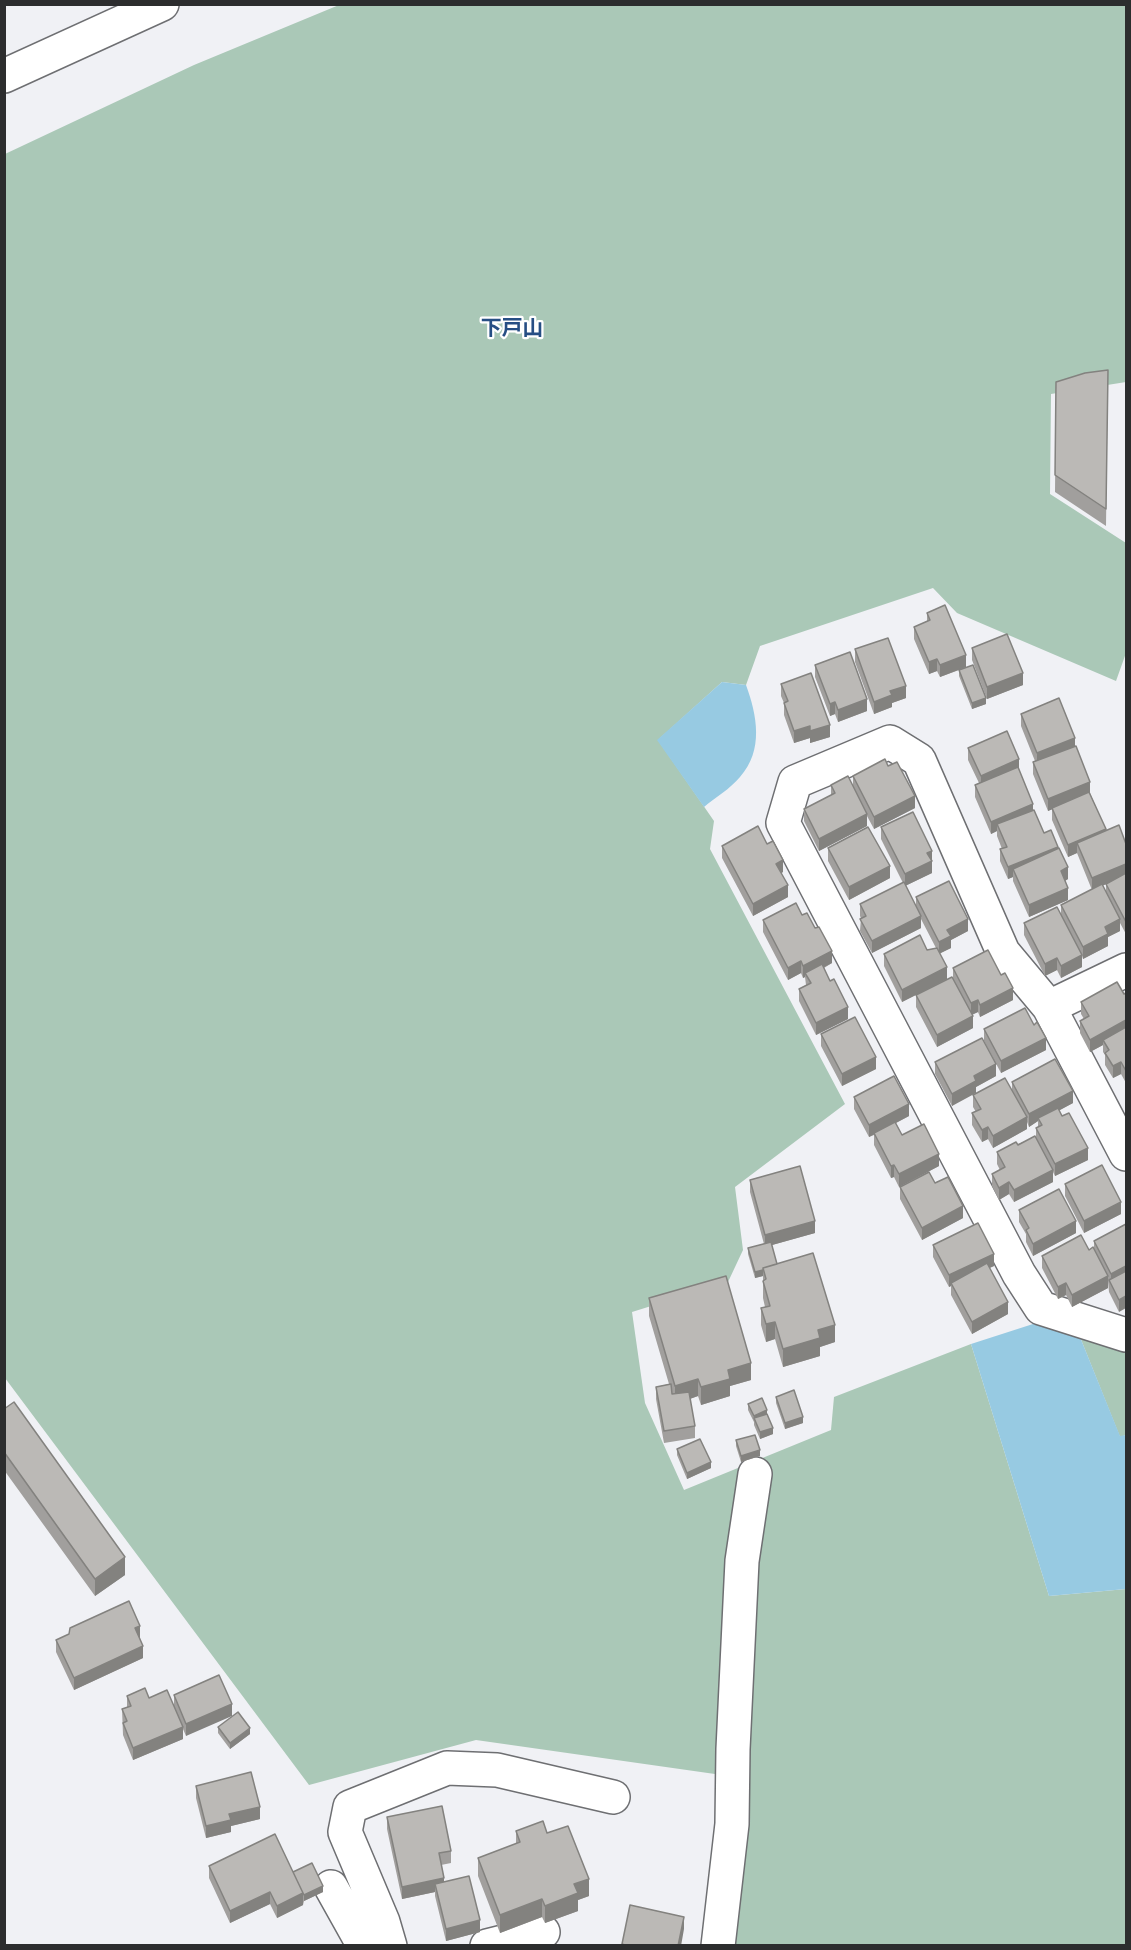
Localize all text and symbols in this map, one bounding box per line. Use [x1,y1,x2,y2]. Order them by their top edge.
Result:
district label: 下戸山 [481,317,543,343]

